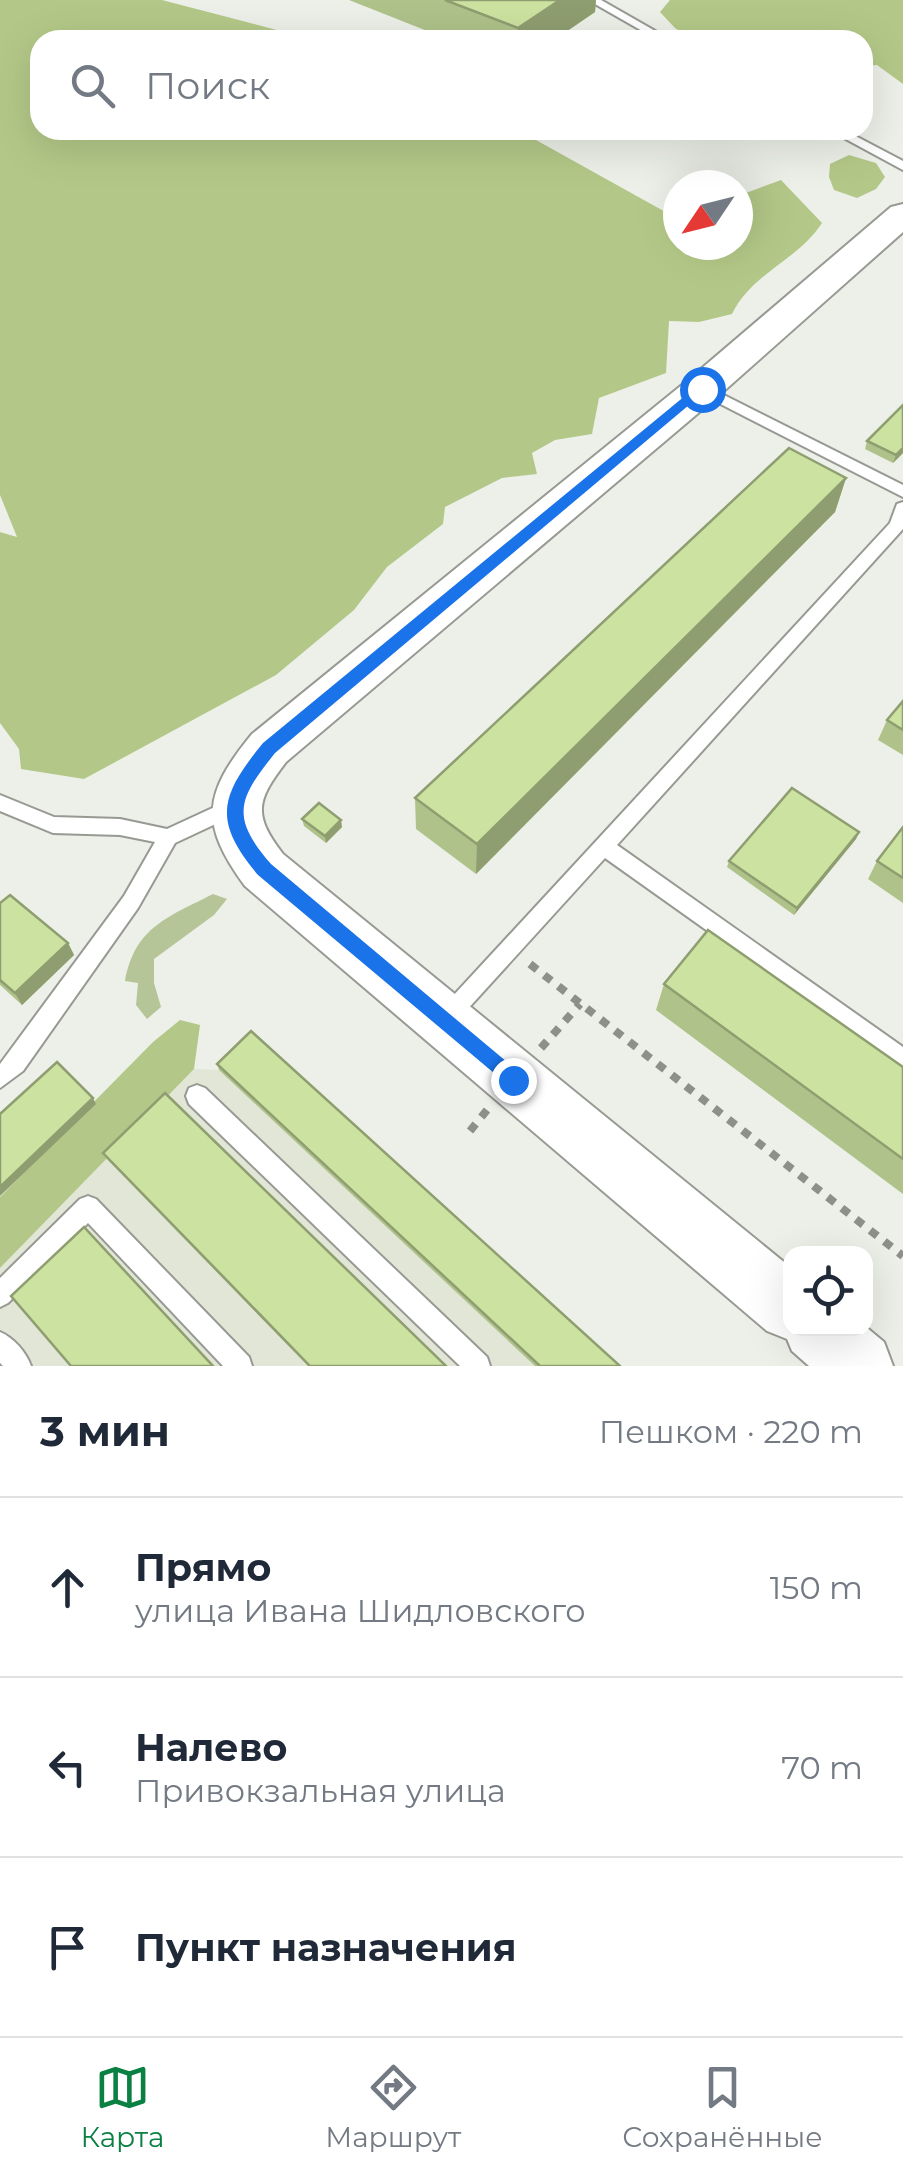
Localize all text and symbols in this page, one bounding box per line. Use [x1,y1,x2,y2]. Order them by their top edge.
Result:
search box [30,30,873,140]
icon: search [65,58,120,113]
text: Поиск [145,62,270,109]
north arrow [663,170,753,260]
route start [680,367,726,413]
route end [491,1058,537,1104]
map controls [783,1246,873,1336]
button: locate [783,1246,873,1336]
text: 3 мин [40,1405,170,1457]
text: Пешком · 220 m [599,1412,863,1451]
text: Прямо [135,1544,271,1591]
icon: ahead [40,1560,95,1615]
text: 150 m [770,1568,863,1607]
text: улица Ивана Шидловского [135,1591,586,1630]
text: Налево [135,1724,287,1771]
icon: left [40,1740,95,1795]
text: 70 m [781,1748,863,1787]
text: Привокзальная улица [135,1771,506,1810]
icon: arrive [40,1920,95,1975]
text: Пункт назначения [135,1924,517,1971]
tab: Карта [80,2060,164,2154]
tab: Маршрут [325,2060,461,2154]
tab: Сохранённые [622,2060,823,2154]

